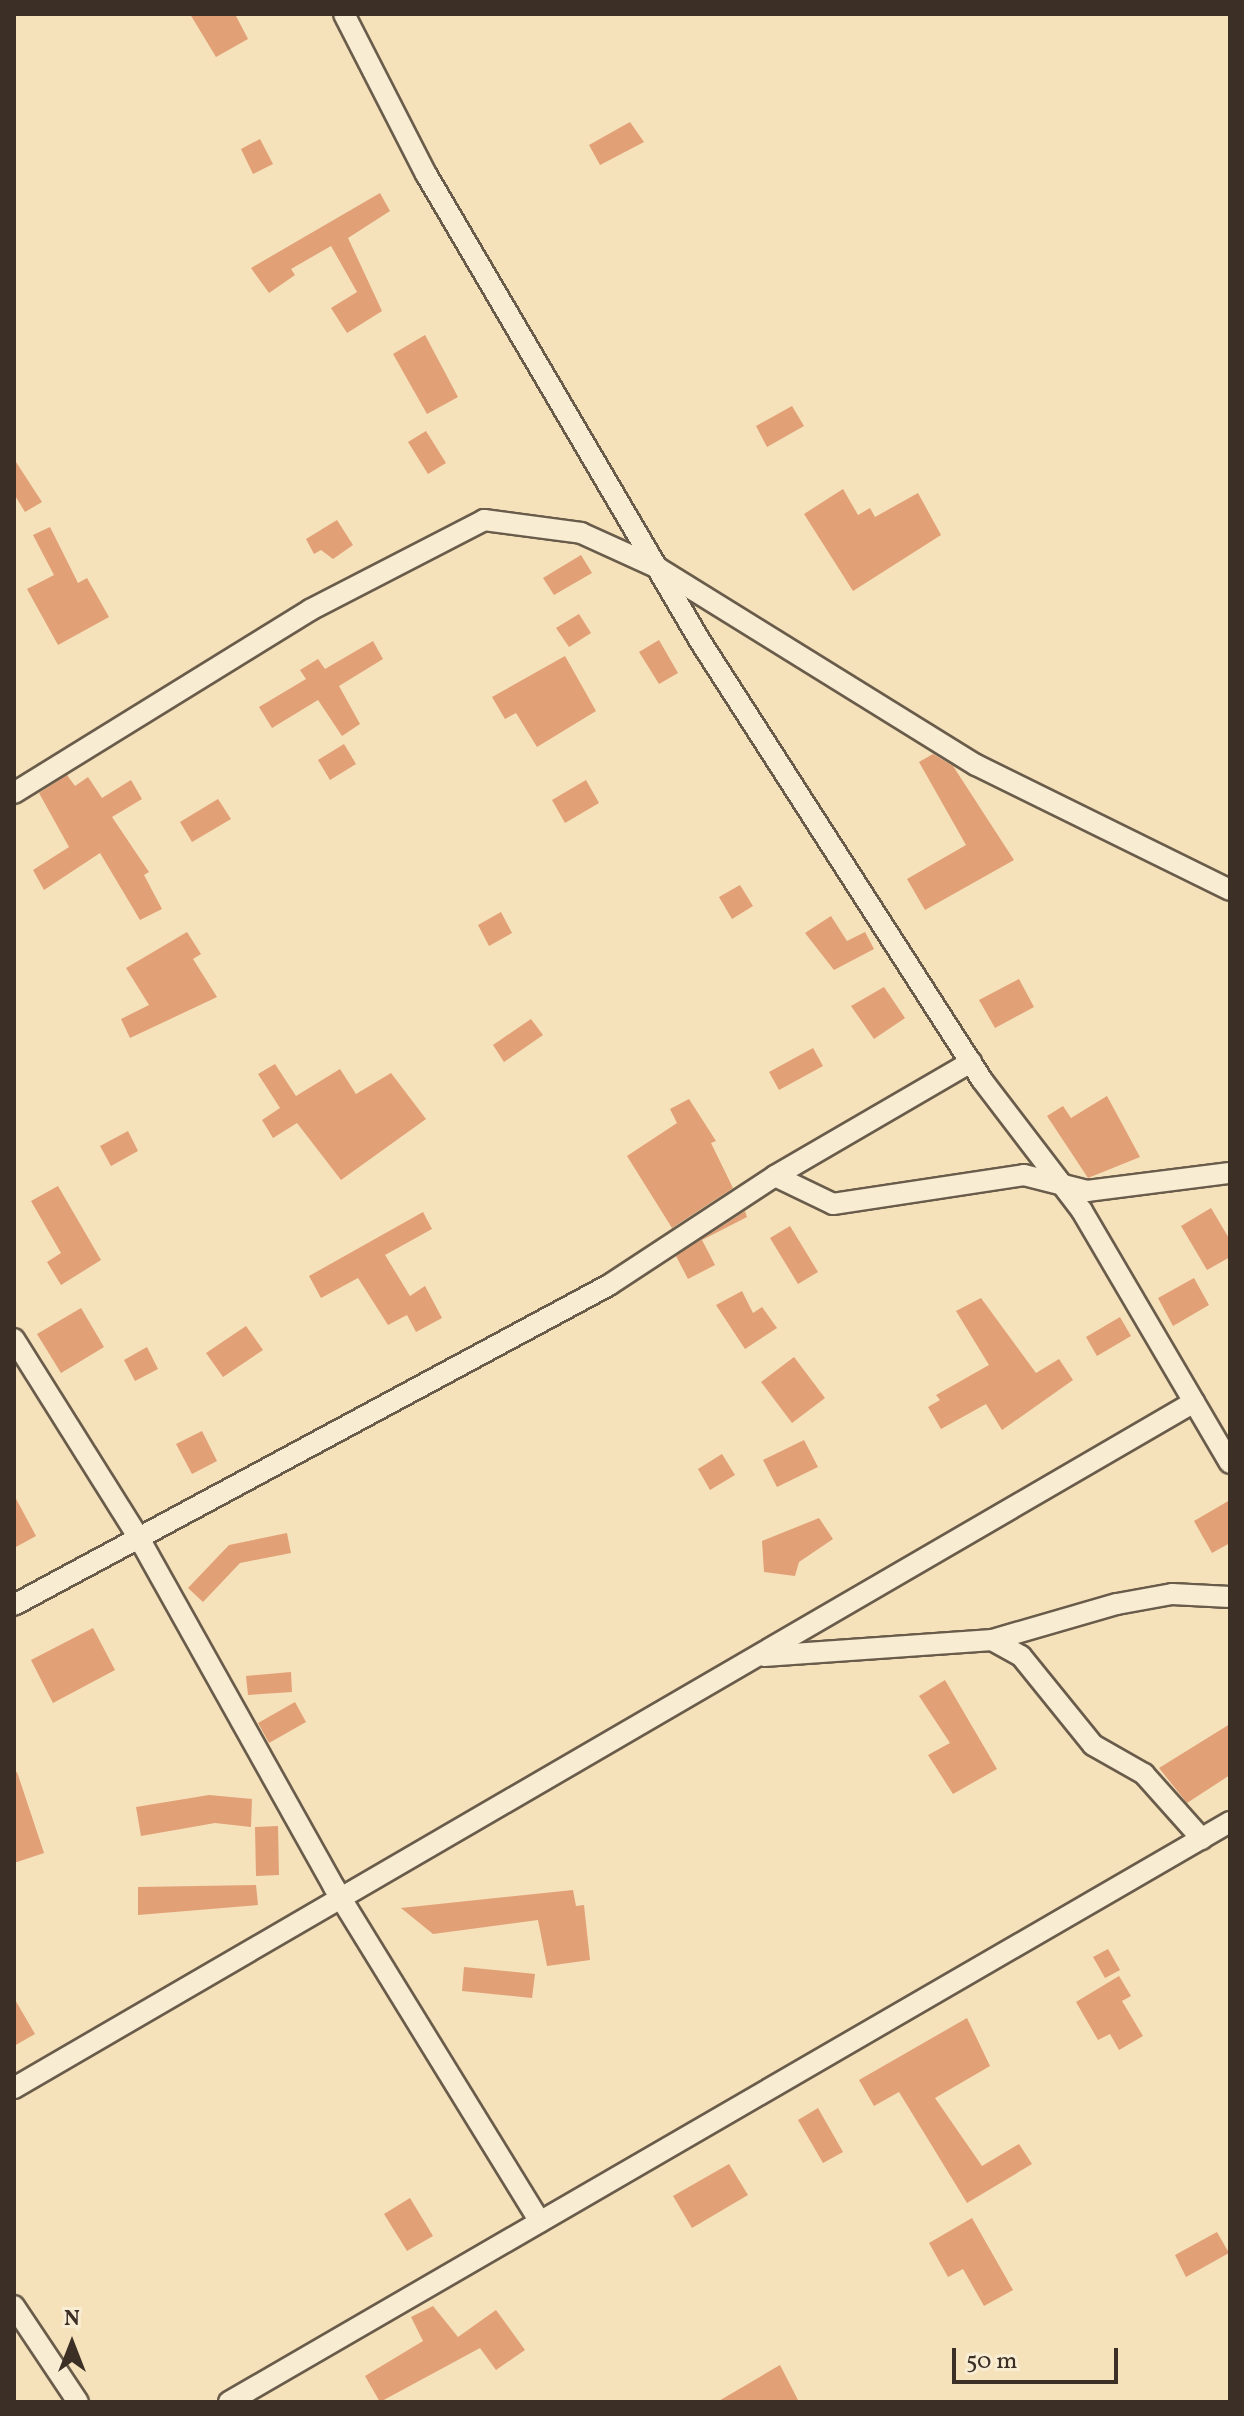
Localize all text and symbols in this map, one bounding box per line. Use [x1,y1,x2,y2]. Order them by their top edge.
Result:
north arrow [32,2304,112,2384]
text: N [64,2304,80,2335]
scale bar [956,2332,1122,2382]
text: 50 m [966,2345,1018,2379]

